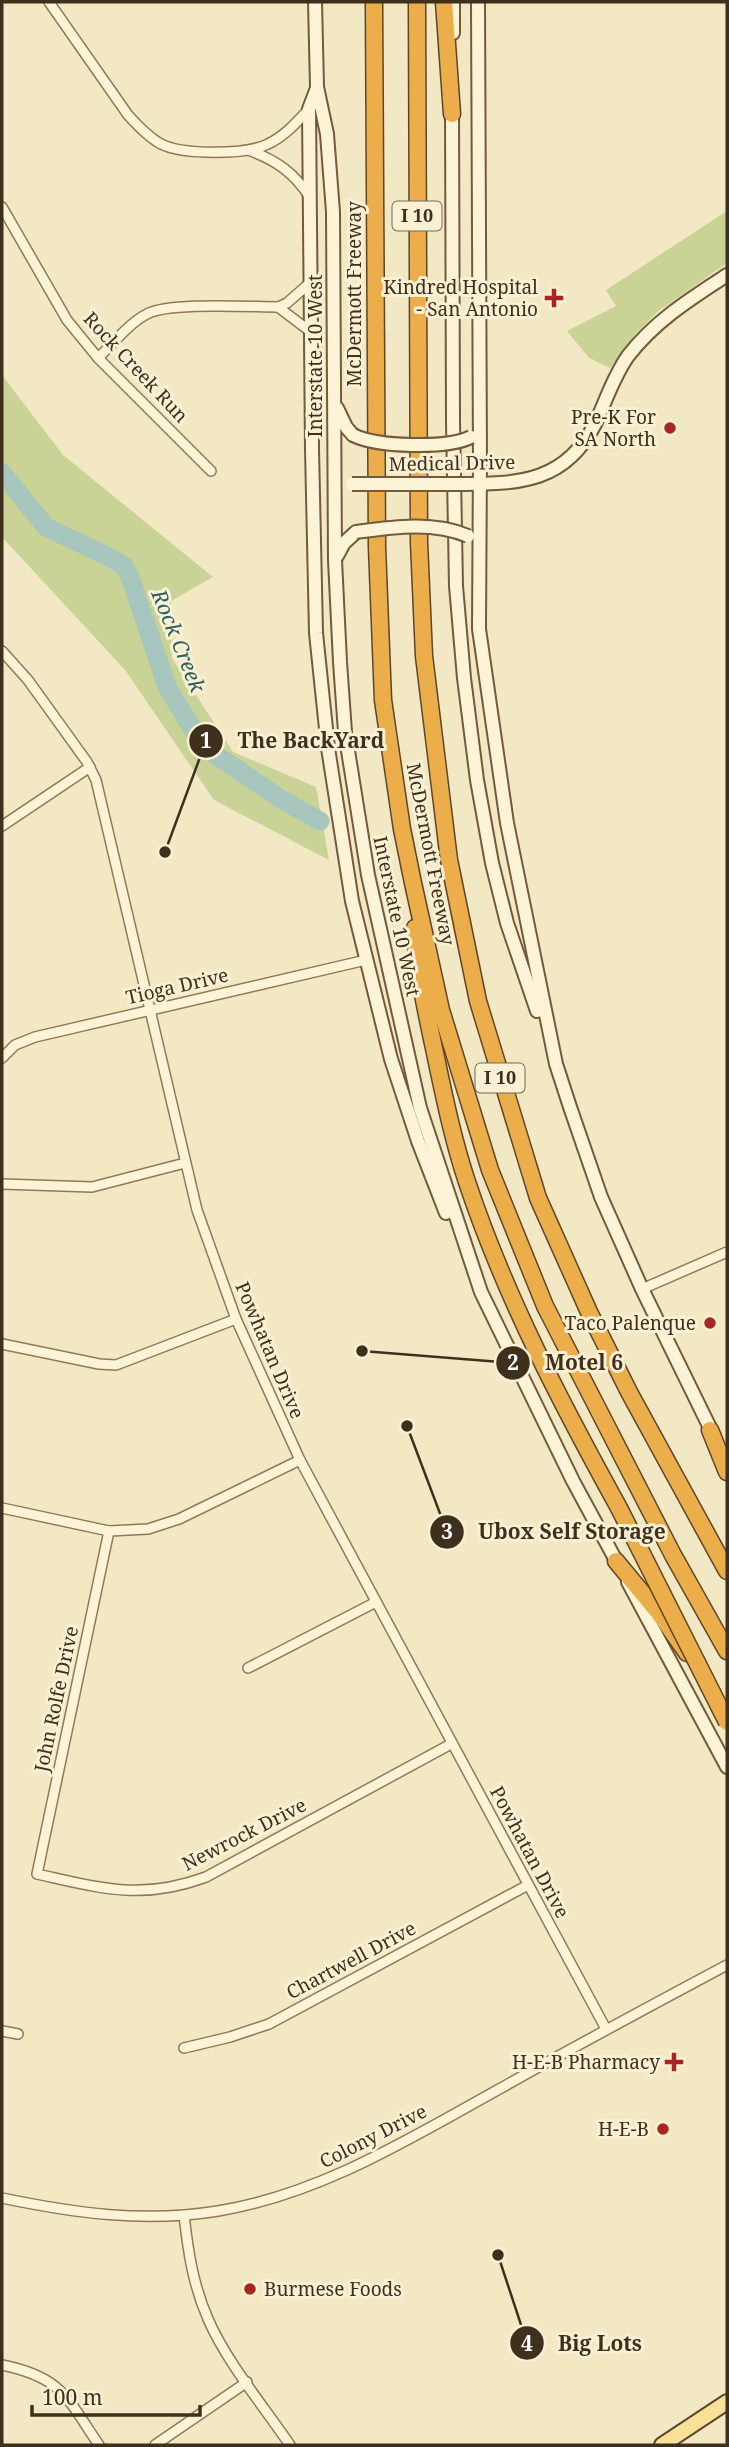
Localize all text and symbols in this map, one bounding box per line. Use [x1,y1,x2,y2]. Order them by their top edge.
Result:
street label: McDermott Freeway [341,201,367,387]
road number: I 10 [392,202,442,230]
street label: Interstate 10 West [302,274,328,438]
place label: Kindred Hospital - San Antonio [383,274,538,322]
marker: Kindred Hospital - San Antonio [544,288,564,308]
street label: Rock Creek Run [78,306,194,428]
place label: Pre-K For SA North [571,404,656,452]
marker: Pre-K For SA North [662,420,678,436]
street label: Medical Drive [388,449,516,477]
water label: Rock Creek [145,584,213,697]
callout: The BackYard [188,720,398,762]
text: 1 [200,726,212,754]
text: The BackYard [238,726,385,754]
street label: McDermott Freeway [401,761,461,948]
street label: Interstate 10 West [367,834,427,999]
street label: Tioga Drive [123,962,231,1010]
road number: I 10 [476,1064,524,1092]
street label: Powhatan Drive [229,1278,311,1422]
place label: Taco Palenque [565,1310,696,1336]
marker: Taco Palenque [702,1315,718,1331]
callout: Motel 6 [496,1342,637,1384]
text: 2 [507,1348,519,1376]
text: Motel 6 [545,1348,623,1376]
callout: Ubox Self Storage [429,1511,680,1553]
text: 3 [441,1517,453,1545]
text: Ubox Self Storage [478,1517,666,1545]
street label: John Rolfe Drive [28,1624,84,1775]
street label: Powhatan Drive [484,1781,576,1923]
street label: Newrock Drive [177,1791,311,1877]
street label: Chartwell Drive [282,1915,420,2005]
place label: H-E-B Pharmacy [512,2049,660,2075]
marker: H-E-B Pharmacy [666,2054,682,2070]
street label: Colony Drive [315,2098,431,2174]
place label: H-E-B [598,2116,649,2142]
marker: H-E-B [655,2121,671,2137]
place label: Burmese Foods [264,2276,402,2302]
marker: Burmese Foods [242,2281,258,2297]
callout: Big Lots [509,2322,656,2364]
text: 4 [521,2329,533,2357]
text: Big Lots [558,2329,642,2357]
scale bar [32,2374,200,2418]
text: 100 m [42,2383,103,2411]

